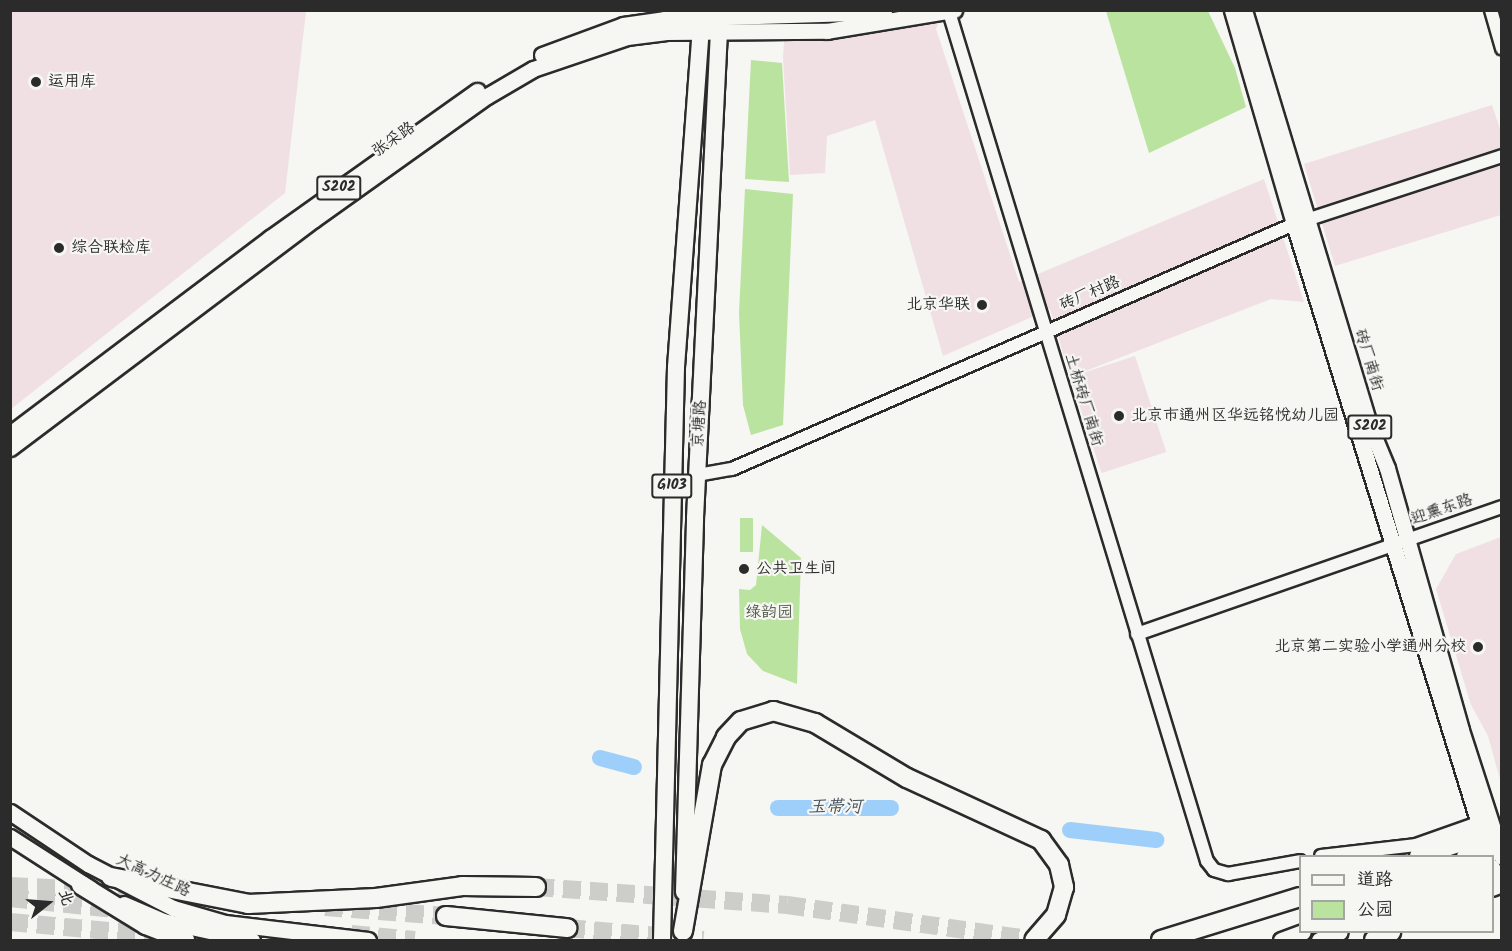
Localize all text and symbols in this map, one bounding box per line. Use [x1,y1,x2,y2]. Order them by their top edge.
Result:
place label: 运用库 [48,72,96,92]
marker: 运用库 [29,75,43,89]
street label: 张采路 [369,118,419,162]
road number: S202 [315,176,363,200]
place label: 综合联检库 [71,238,151,258]
marker: 综合联检库 [52,241,66,255]
street label: 砖厂村路 [1057,273,1123,315]
place label: 北京华联 [906,295,970,315]
marker: 北京华联 [975,298,989,312]
street label: 砖厂南街 [1349,327,1387,393]
street label: 土桥砖厂南街 [1060,351,1106,449]
street label: 京塘路 [689,400,711,448]
place label: 北京市通州区华远铭悦幼儿园 [1131,406,1339,426]
marker: 北京市通州区华远铭悦幼儿园 [1112,409,1126,423]
road number: S202 [1346,415,1394,439]
road number: G103 [651,474,693,498]
street label: 迎熏东路 [1409,491,1475,529]
place label: 公共卫生间 [756,559,836,579]
marker: 公共卫生间 [737,562,751,576]
park label: 绿韵园 [745,603,793,623]
place label: 北京第二实验小学通州分校 [1274,637,1466,657]
marker: 北京第二实验小学通州分校 [1471,640,1485,654]
water label: 玉带河 [808,797,862,819]
street label: 大高力庄路 [113,850,193,902]
legend [1299,855,1494,933]
text: 道路 [1357,866,1393,895]
north arrow [18,873,78,933]
text: 北 [51,886,80,909]
text: 公园 [1357,896,1393,925]

